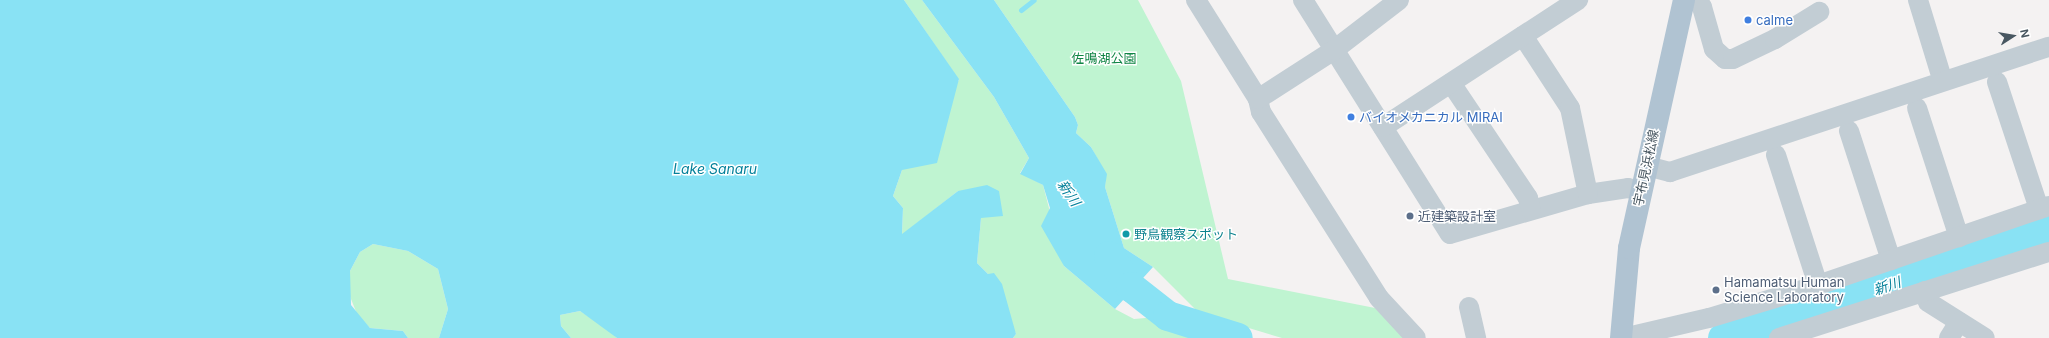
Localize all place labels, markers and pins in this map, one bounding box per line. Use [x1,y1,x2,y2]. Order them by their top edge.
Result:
place label: calme [1756,12,1793,28]
marker: calme [1743,15,1753,25]
place label: バイオメカニカル MIRAI [1359,109,1503,125]
marker: バイオメカニカル MIRAI [1346,112,1356,122]
place label: 近建築設計室 [1418,208,1496,224]
marker: 近建築設計室 [1405,211,1415,221]
place label: 野鳥観察スポット [1134,226,1238,242]
marker: 野鳥観察スポット [1121,229,1131,239]
place label: Hamamatsu Human Science Laboratory [1724,275,1844,306]
marker: Hamamatsu Human Science Laboratory [1711,285,1721,295]

